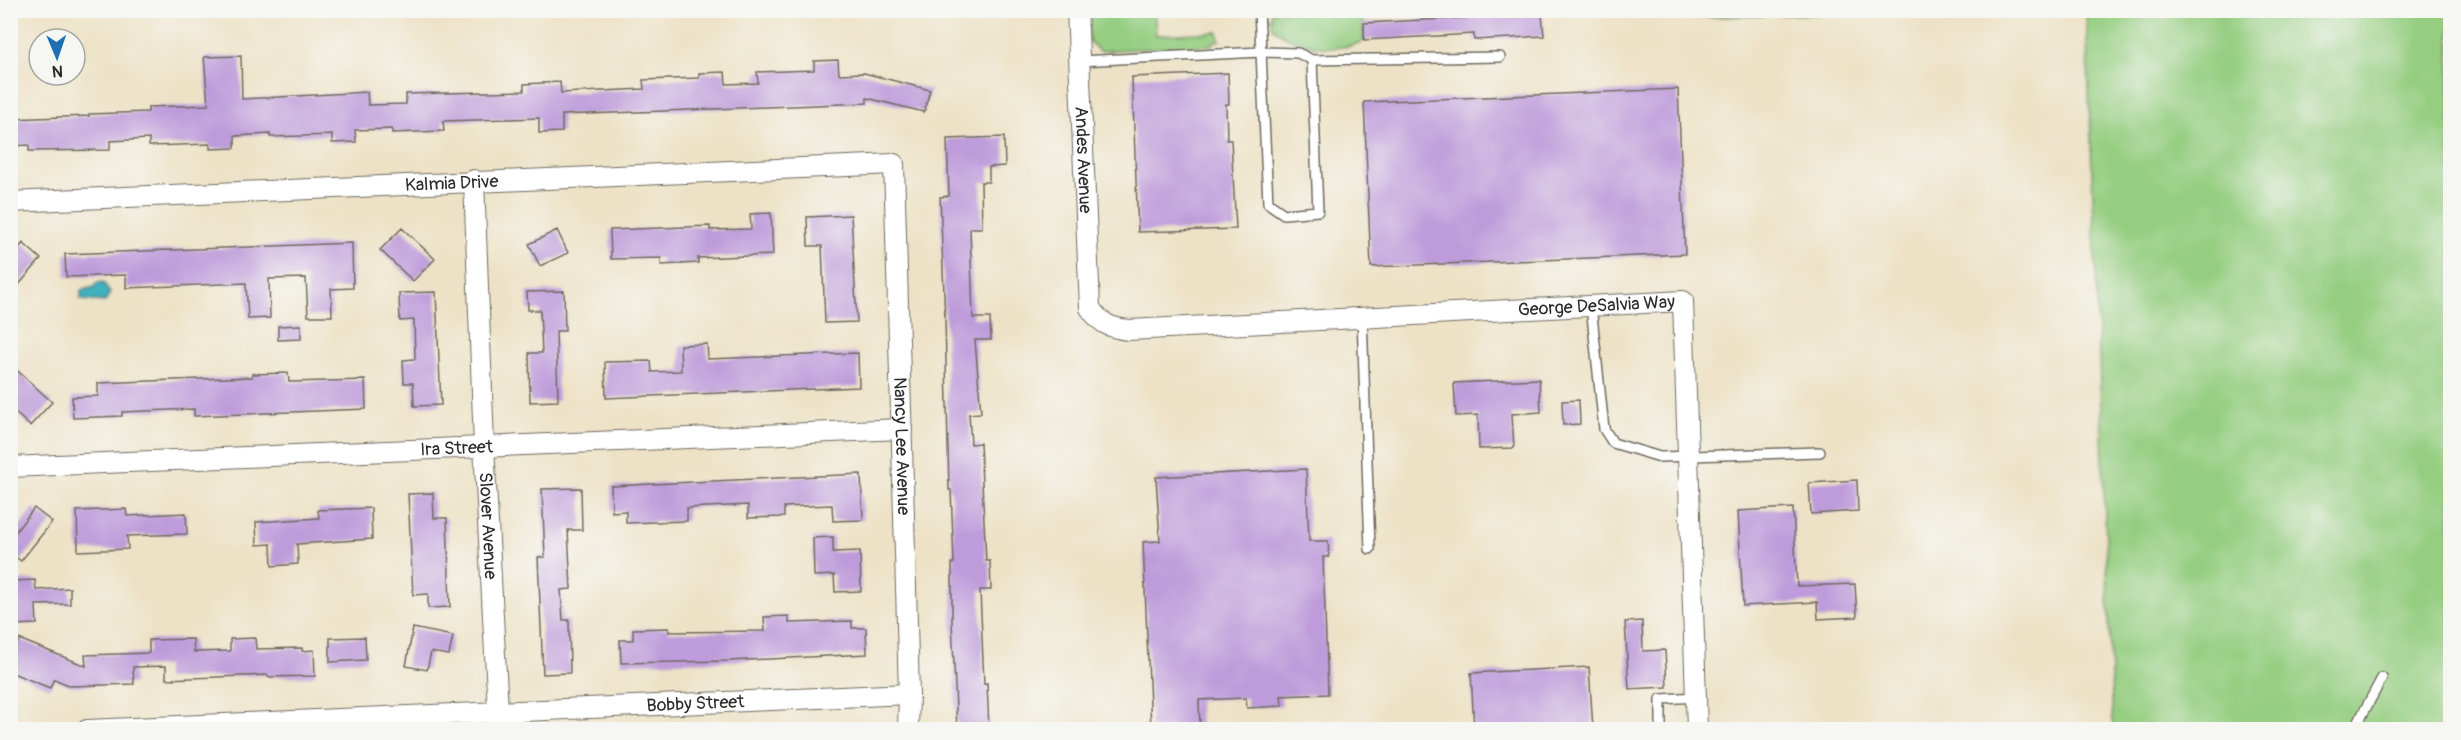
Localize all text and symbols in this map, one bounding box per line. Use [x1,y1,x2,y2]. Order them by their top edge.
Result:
north arrow [27,27,87,87]
text: N [52,61,63,81]
street label: Andes Avenue [1069,106,1097,214]
street label: Kalmia Drive [404,170,499,197]
street label: George DeSalvia Way [1517,290,1676,322]
street label: Nancy Lee Avenue [888,377,915,516]
street label: Ira Street [420,435,494,462]
street label: Slover Avenue [473,472,502,580]
street label: Bobby Street [646,690,746,717]

